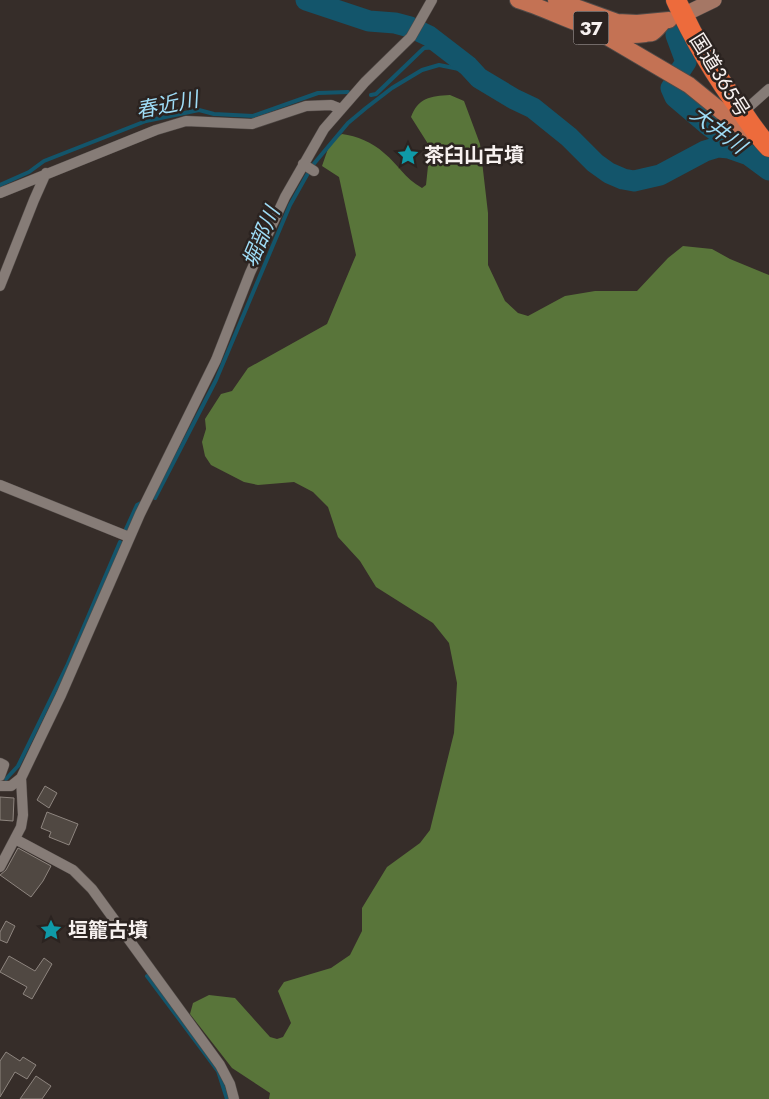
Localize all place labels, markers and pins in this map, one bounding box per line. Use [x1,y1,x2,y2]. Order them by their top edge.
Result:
place label: 茶臼山古墳 [424,141,524,170]
place icon: 茶臼山古墳 [395,142,421,168]
place label: 垣籠古墳 [68,916,148,945]
place icon: 垣籠古墳 [38,917,64,943]

